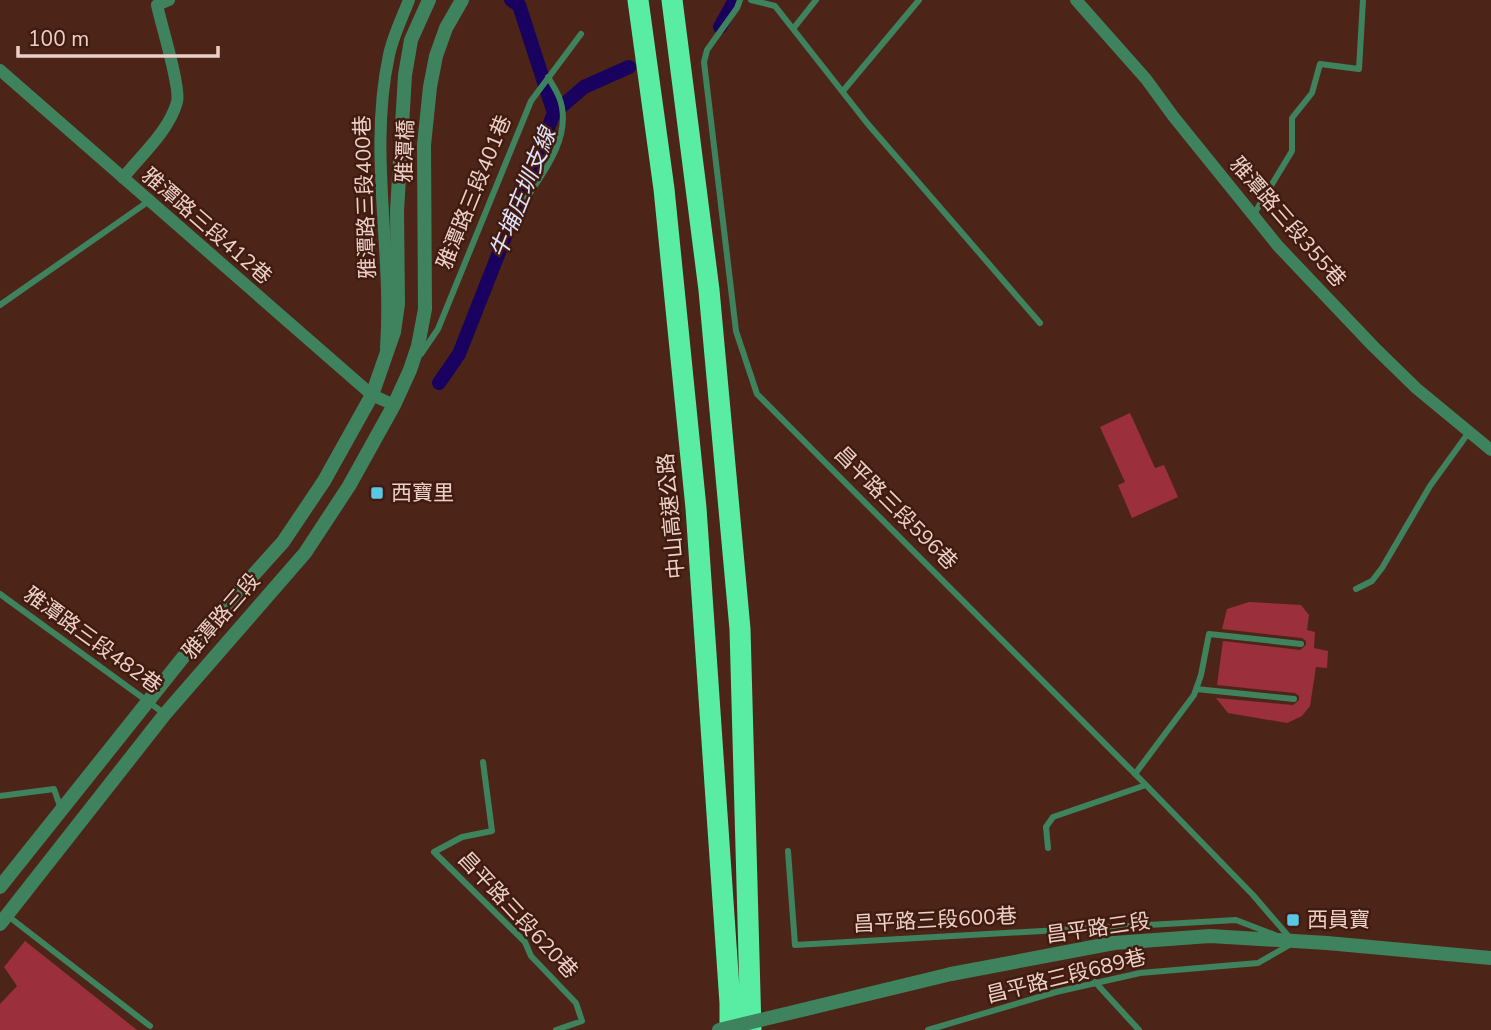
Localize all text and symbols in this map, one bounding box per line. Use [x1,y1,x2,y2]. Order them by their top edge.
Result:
scale bar [18,14,217,58]
text: 100 m [28,25,89,53]
street label: 雅潭路三段401巷 [430,111,518,273]
street label: 雅潭路三段400巷 [348,115,382,279]
street label: 雅潭橋 [390,119,420,183]
water label: 牛埔庄圳支線 [483,120,564,263]
street label: 雅潭路三段355巷 [1224,151,1352,293]
street label: 雅潭路三段412巷 [136,162,278,290]
street label: 昌平路三段596巷 [828,440,964,576]
street label: 中山高速公路 [652,452,690,580]
place label: 西寶里 [391,479,454,507]
marker: 西寶里 [369,485,385,501]
street label: 雅潭路三段 [176,567,266,665]
street label: 雅潭路三段482巷 [19,581,167,699]
street label: 昌平路三段620巷 [452,846,584,984]
street label: 昌平路三段600巷 [852,902,1018,938]
place label: 西員寶 [1307,906,1370,934]
street label: 昌平路三段 [1044,907,1152,949]
marker: 西員寶 [1285,912,1301,928]
street label: 昌平路三段689巷 [983,943,1149,1009]

